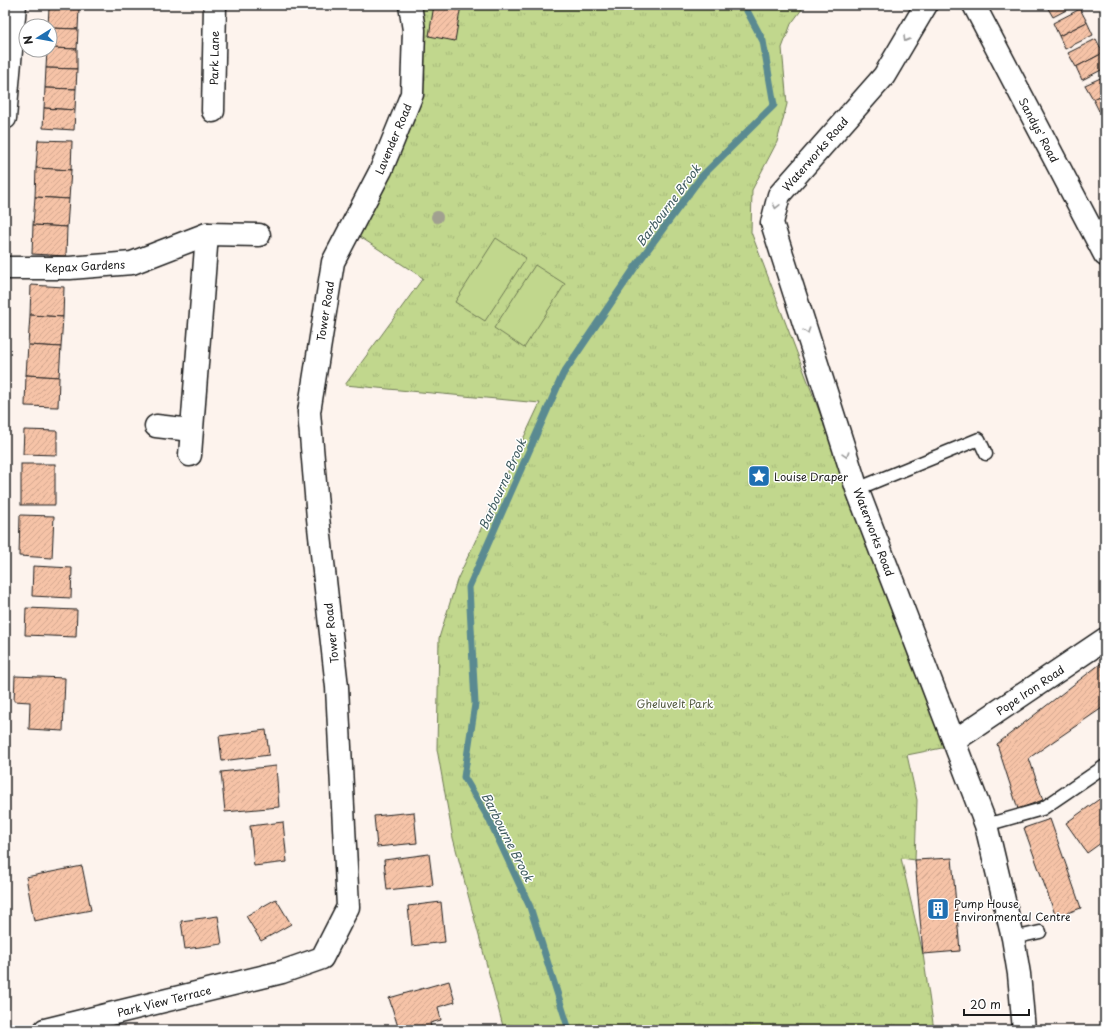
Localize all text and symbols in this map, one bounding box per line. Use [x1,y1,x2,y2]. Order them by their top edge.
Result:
north arrow [18,18,58,58]
street label: Park Lane [205,31,223,85]
text: N [18,34,37,46]
one-way arrow [904,35,911,42]
street label: Sandys' Road [1015,94,1063,166]
street label: Lavender Road [370,101,416,177]
street label: Waterworks Road [778,113,852,195]
water label: Barbourne Brook [631,160,705,250]
one-way arrow [773,203,781,210]
street label: Kepax Gardens [45,255,125,277]
street label: Tower Road [312,280,338,342]
one-way arrow [802,327,811,334]
water label: Barbourne Brook [474,435,531,532]
one-way arrow [841,451,850,458]
place icon: Louise Draper [746,463,772,489]
place label: Louise Draper [774,468,848,485]
street label: Waterworks Road [849,485,899,579]
street label: Tower Road [319,602,343,664]
street label: Pope Iron Road [992,661,1068,719]
park label: Gheluvelt Park [636,695,714,712]
water label: Barbourne Brook [478,789,539,886]
place label: Pump House Environmental Centre [954,895,1071,925]
building icon: Pump House Environmental Centre [925,896,951,922]
street label: Park View Terrace [115,981,213,1021]
scale bar [964,991,1029,1017]
text: 20 m [970,995,1001,1013]

